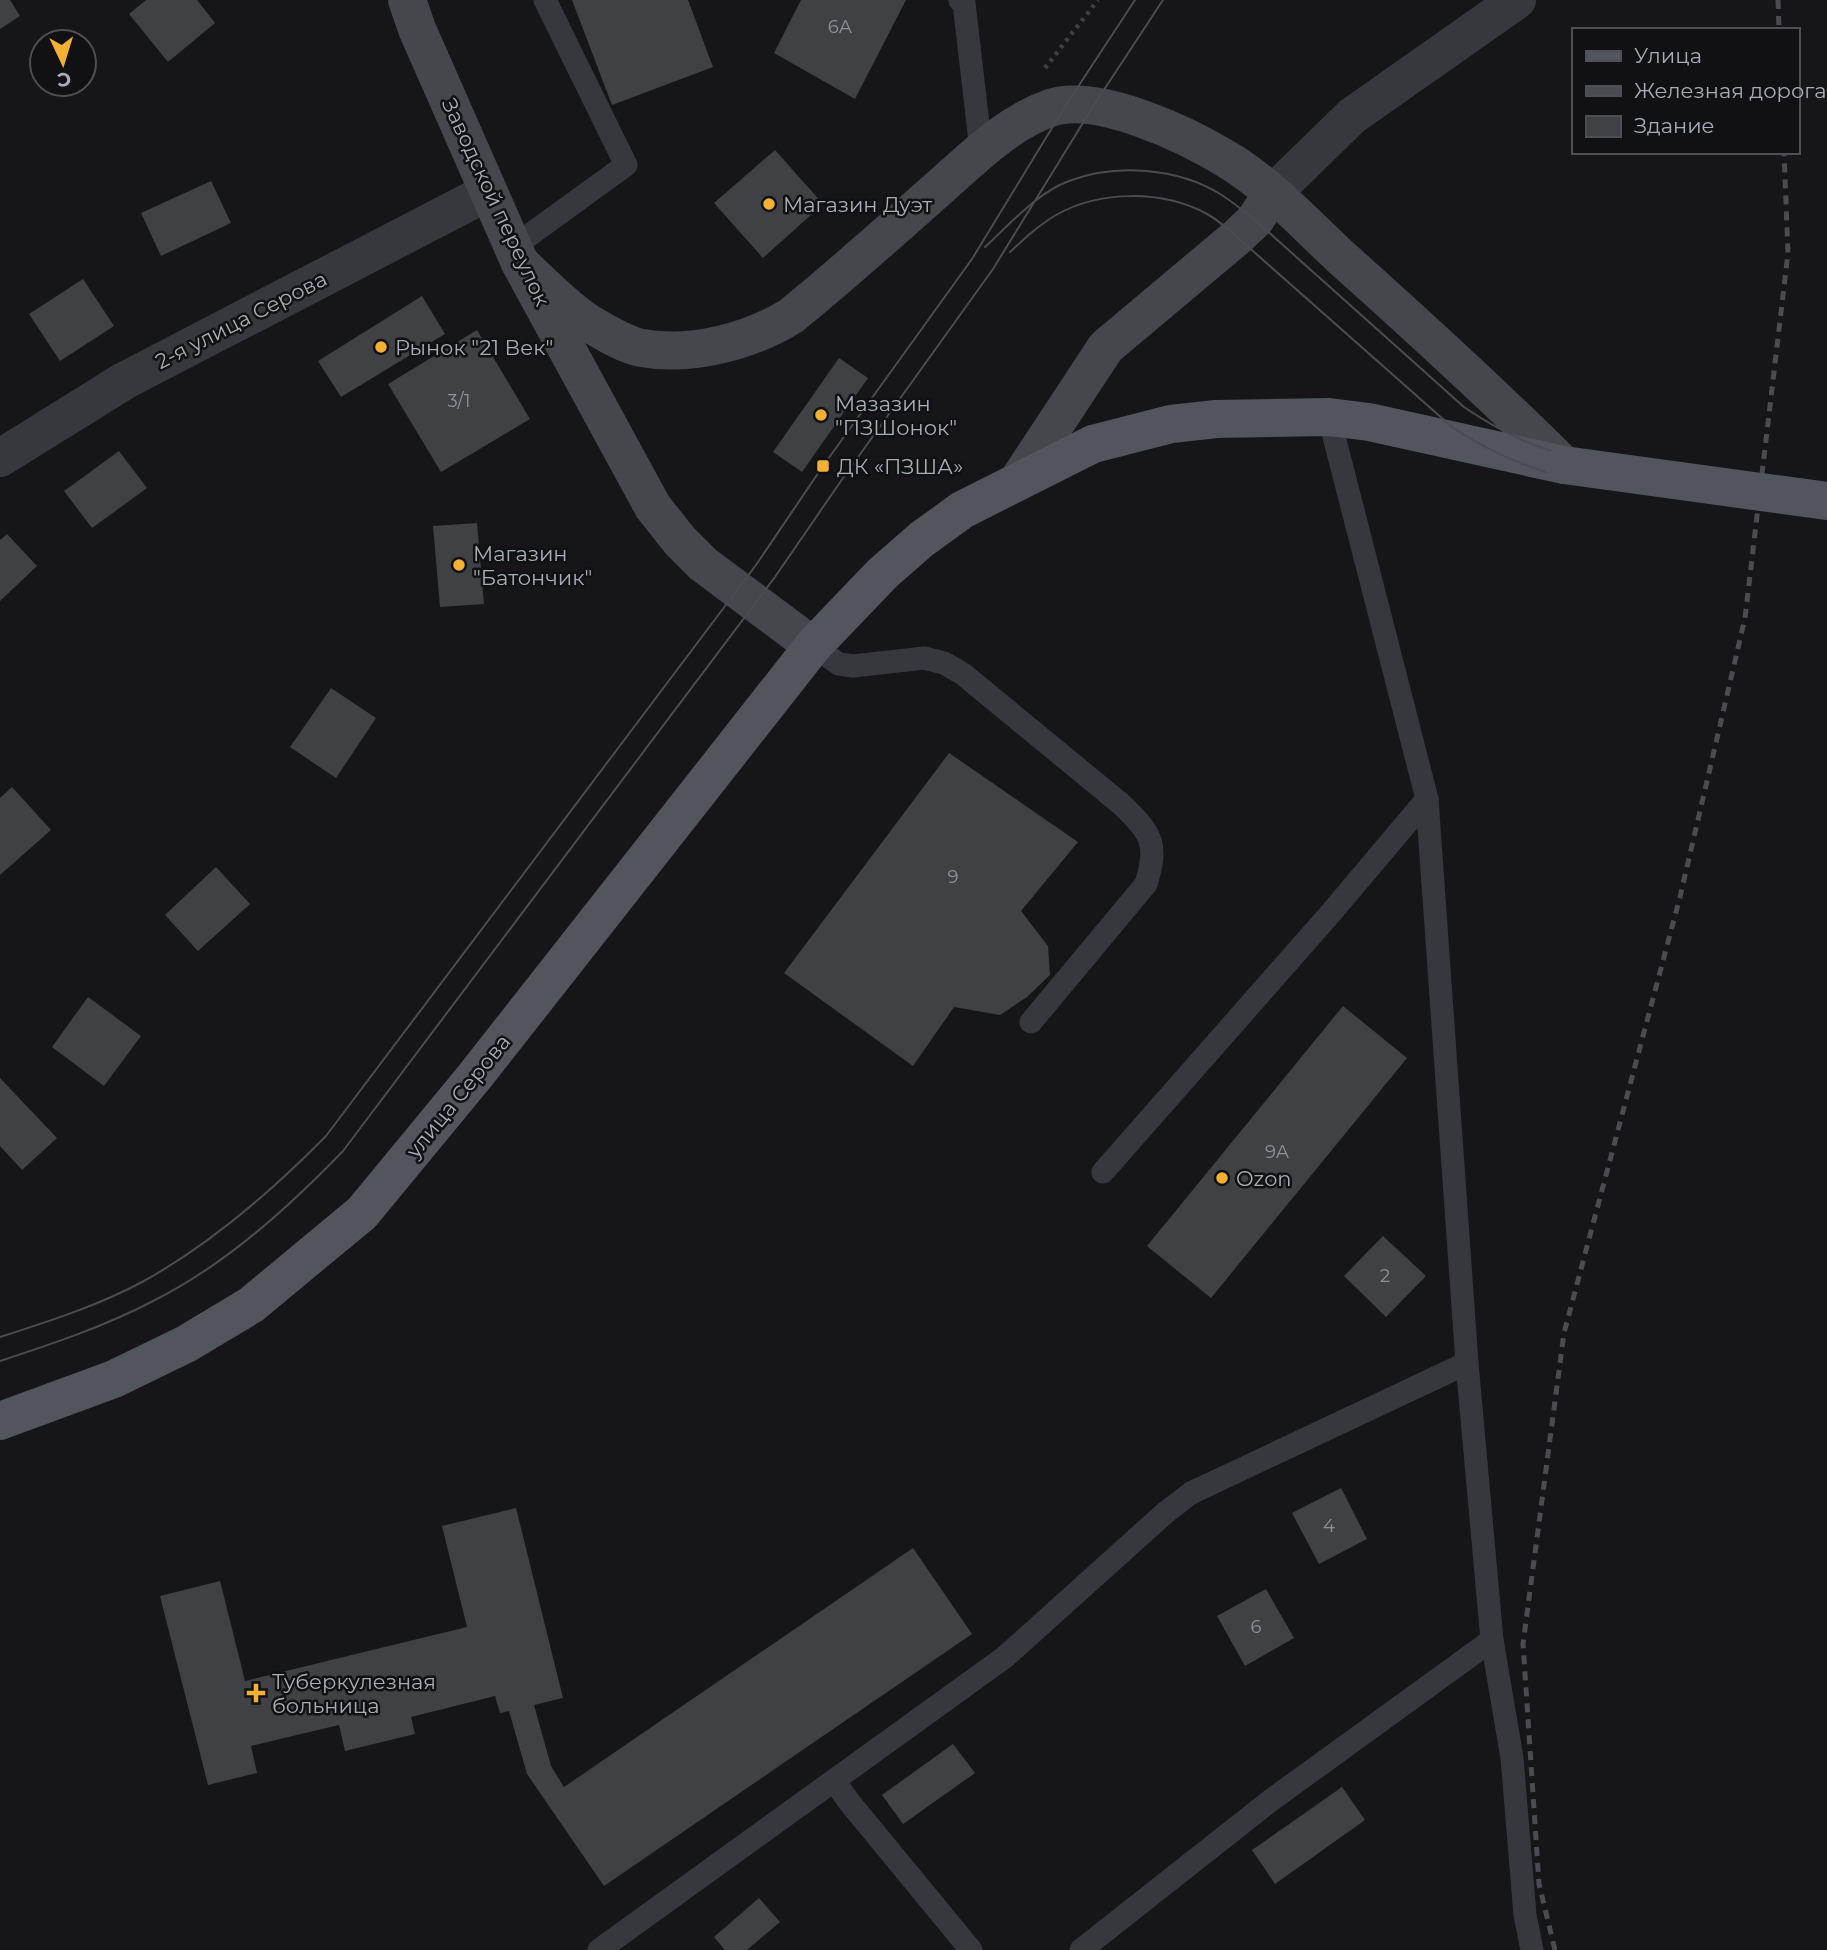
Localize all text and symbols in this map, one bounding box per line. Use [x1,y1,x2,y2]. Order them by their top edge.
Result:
house number: 6А [828,16,853,38]
north arrow [28,28,98,98]
legend [1572,28,1799,154]
text: Улица [1634,43,1702,68]
text: С [56,68,72,91]
text: Железная дорога [1634,78,1826,103]
street label: Заводской переулок [437,94,555,310]
text: Здание [1634,113,1715,138]
place label: Магазин Дуэт [783,192,932,217]
marker: Магазин Дуэт [761,196,777,212]
street label: 2-я улица Серова [151,266,331,374]
place label: Рынок "21 Век" [395,335,553,360]
marker: Рынок "21 Век" [373,339,389,355]
house number: 3/1 [447,390,471,412]
place label: Мазазин "ПЗШонок" [835,391,957,440]
marker: Мазазин "ПЗШонок" [813,407,829,423]
place label: ДК «ПЗША» [837,454,963,479]
marker: ДК «ПЗША» [815,458,831,474]
place label: Магазин "Батончик" [473,541,592,590]
marker: Магазин "Батончик" [451,557,467,573]
house number: 9 [948,866,959,888]
street label: улица Серова [400,1029,515,1163]
house number: 9А [1265,1141,1290,1163]
place label: Ozon [1236,1166,1292,1191]
marker: Ozon [1214,1170,1230,1186]
house number: 2 [1380,1265,1390,1287]
house number: 4 [1323,1515,1335,1537]
house number: 6 [1251,1616,1262,1638]
place label: Туберкулезная больница [272,1669,436,1718]
marker: Туберкулезная больница [246,1683,266,1703]

